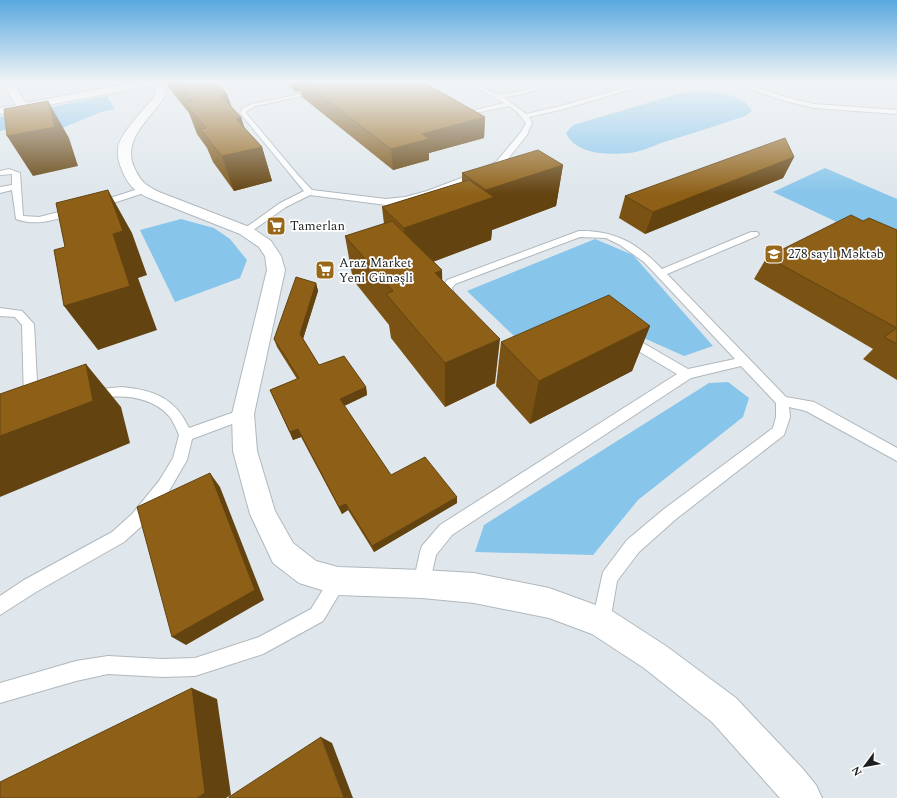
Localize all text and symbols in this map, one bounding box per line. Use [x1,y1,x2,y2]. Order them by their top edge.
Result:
supermarket icon: Tamerlan [265,215,287,237]
place label: Tamerlan [290,216,345,236]
school or university icon: 278 saylı Məktəb [763,243,785,265]
place label: 278 saylı Məktəb [788,244,884,264]
place label: Araz Market Yeni Günəşli [339,253,413,288]
supermarket icon: Araz Market Yeni Günəşli [314,259,336,281]
north arrow [845,746,885,786]
text: N [847,763,867,779]

